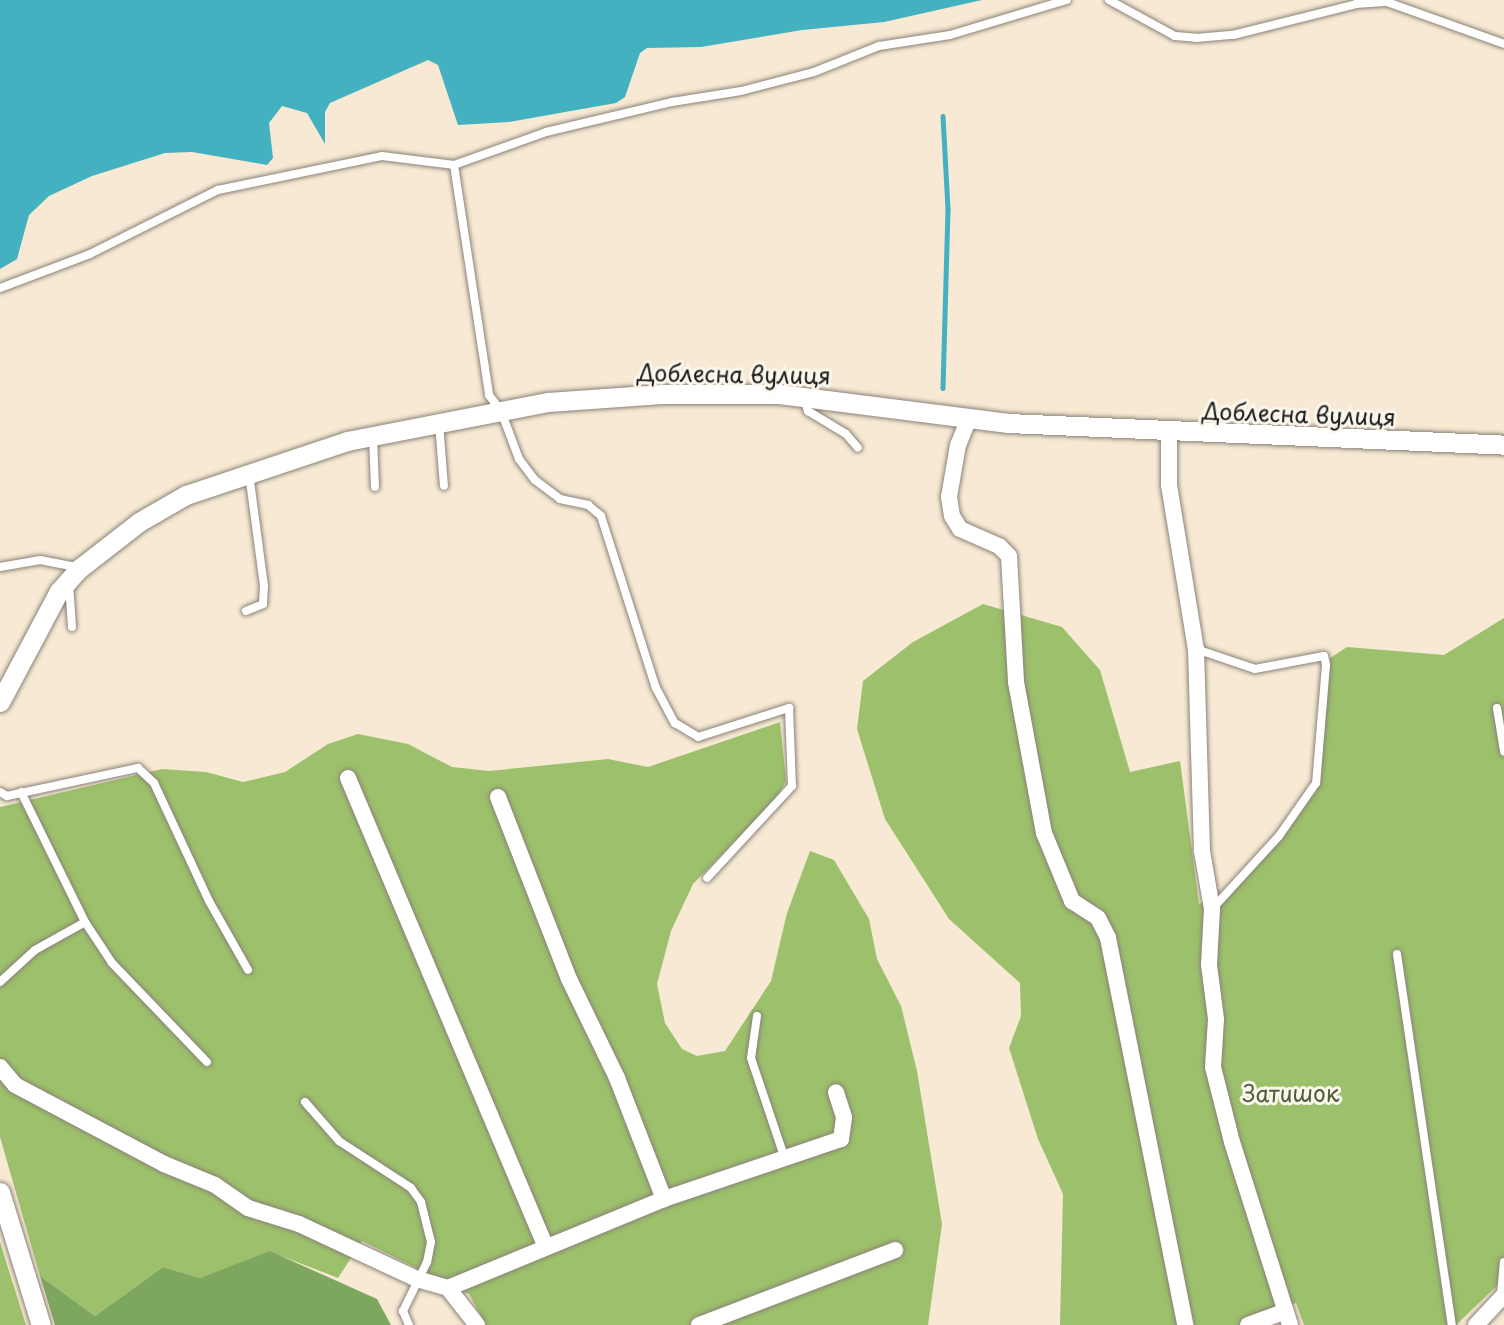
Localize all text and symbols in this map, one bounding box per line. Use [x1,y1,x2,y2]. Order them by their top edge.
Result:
street label: Доблесна вулиця [636,358,832,390]
street label: Доблесна вулиця [1201,397,1397,431]
park label: Затишок [1242,1079,1340,1107]

